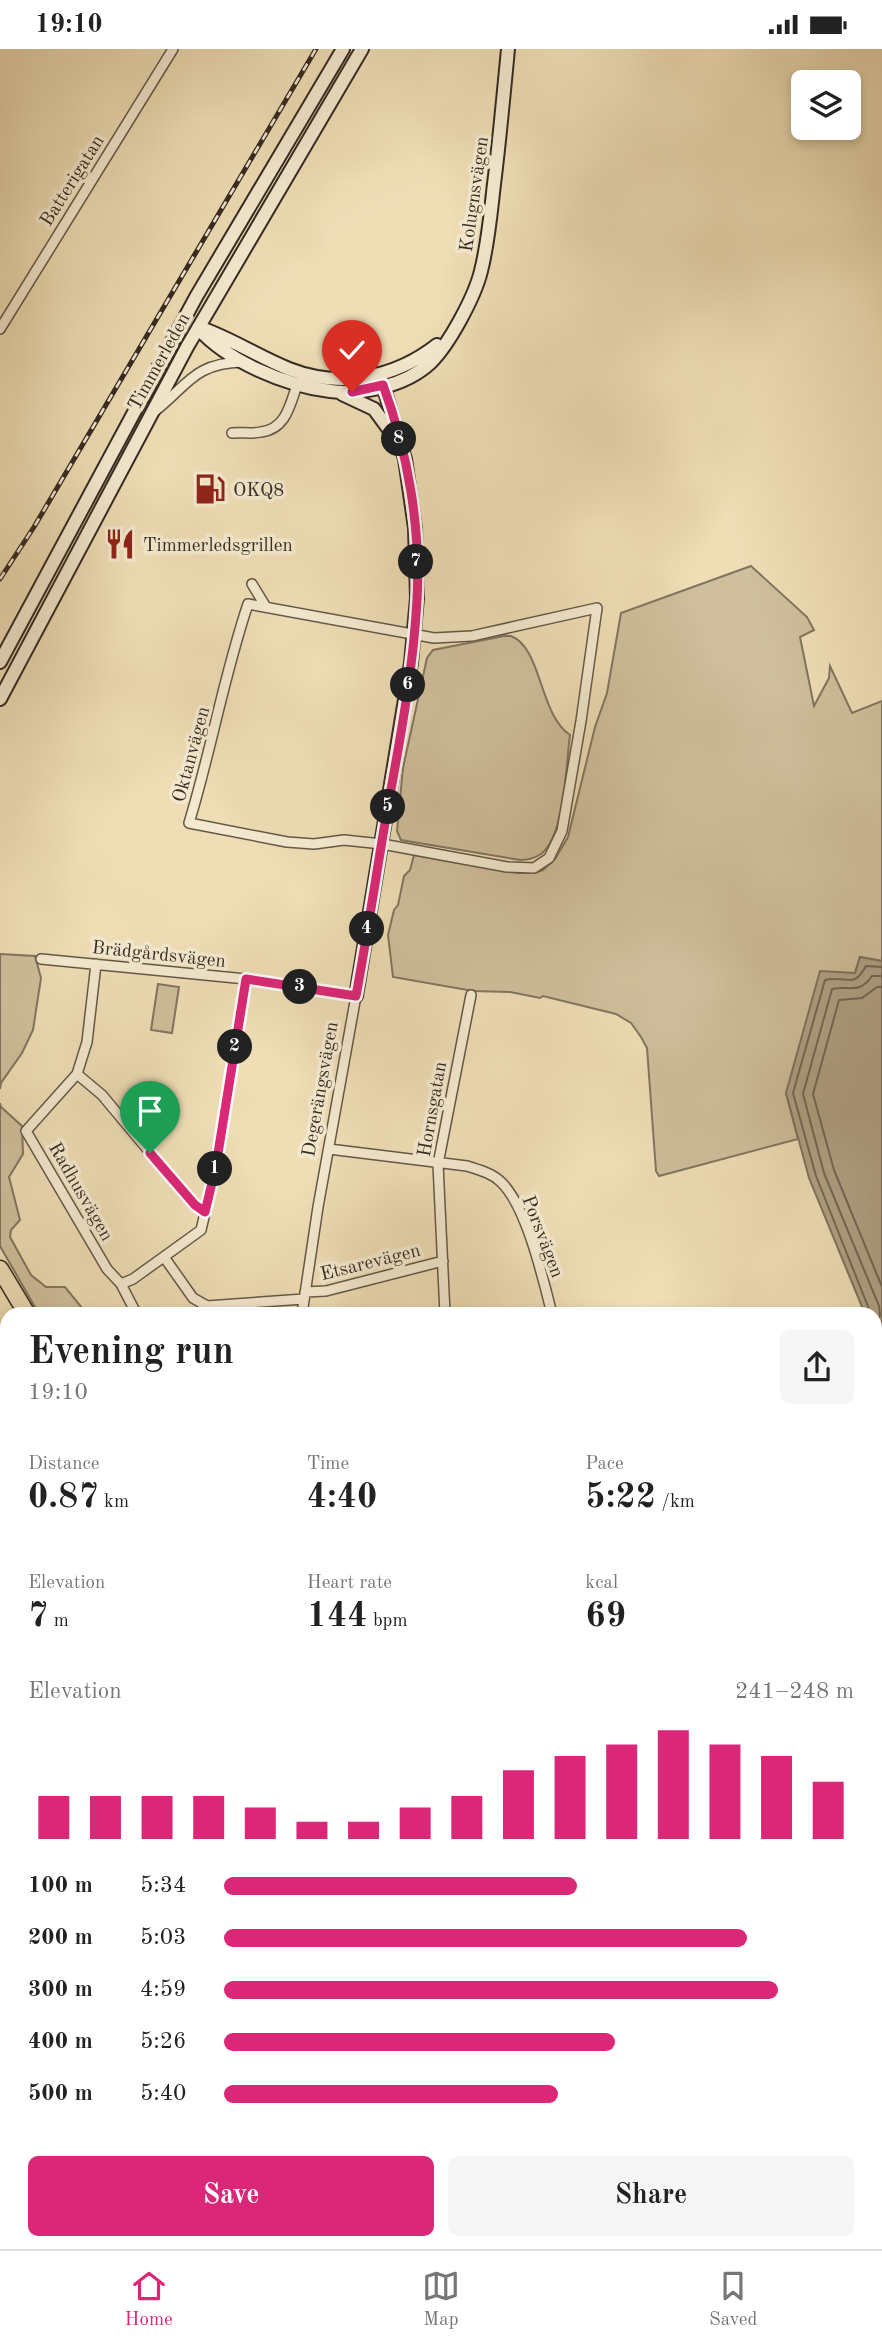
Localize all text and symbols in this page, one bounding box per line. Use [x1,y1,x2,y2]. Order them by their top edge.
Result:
text: 19:10 [35,12,103,38]
map controls [791,70,861,140]
button: layers [791,70,861,140]
street label: Batterigatan [38,132,109,230]
street label: Kolugnsvägen [458,135,493,253]
street label: Timmerleden [126,310,195,414]
pin [322,320,382,392]
icon: check [333,331,371,369]
pin: 8 [382,421,416,457]
text: 8 [393,429,404,448]
fuel station icon: OKQ8 [193,472,227,506]
place label: OKQ8 [233,482,284,501]
restaurant icon: Timmerledsgrillen [103,527,137,561]
place label: Timmerledsgrillen [143,537,293,556]
pin: 7 [398,545,434,579]
text: 7 [410,552,421,571]
pin: 6 [390,667,426,703]
text: 6 [402,675,413,694]
street label: Oktanvägen [171,705,214,805]
pin: 5 [370,789,406,825]
text: 5 [382,797,393,816]
pin: 4 [350,911,384,947]
text: 4 [361,919,372,938]
street label: Brädgårdsvägen [91,939,227,972]
pin: 3 [282,969,318,1005]
text: 3 [294,977,305,996]
street label: Degerängsvägen [300,1020,343,1159]
pin: 2 [218,1030,252,1065]
text: 2 [229,1037,240,1056]
street label: Hornsgatan [416,1060,451,1159]
pin [120,1081,180,1153]
icon: arrive [131,1092,169,1130]
street label: Radhusvägen [44,1140,116,1245]
pin: 1 [198,1151,232,1187]
text: 1 [209,1159,220,1178]
street label: Porsvägen [517,1193,566,1280]
street label: Etsarevägen [319,1242,423,1285]
button: share [780,1330,854,1404]
text: Evening run [28,1334,234,1372]
text: 19:10 [28,1381,88,1404]
text: Distance [28,1455,100,1474]
text: Time [307,1455,349,1474]
text: Pace [585,1455,624,1474]
text: 0.87 [28,1480,99,1515]
text: 4:40 [307,1480,377,1515]
text: 5:22 [585,1480,656,1515]
text: km [99,1493,129,1512]
text: /km [656,1493,695,1512]
text: Elevation [28,1574,105,1593]
text: Heart rate [307,1574,392,1593]
text: kcal [585,1574,618,1593]
text: 7 [28,1599,48,1634]
text: 144 [307,1599,368,1634]
text: 69 [585,1599,626,1634]
text: m [48,1612,69,1631]
text: bpm [368,1612,408,1631]
text: Elevation [28,1680,122,1703]
text: 241–248 m [735,1680,854,1703]
text: 100 m [28,1874,93,1897]
text: 5:34 [140,1874,186,1897]
text: 200 m [28,1926,93,1949]
text: 5:03 [140,1926,186,1949]
text: 300 m [28,1978,93,2001]
text: 4:59 [140,1978,186,2001]
text: 400 m [28,2030,93,2053]
text: 5:26 [140,2030,186,2053]
text: 500 m [28,2082,93,2105]
text: 5:40 [140,2082,186,2105]
button: Save [28,2156,434,2236]
button: Share [448,2156,854,2236]
tab: Home [125,2267,173,2332]
tab: Map [422,2267,460,2332]
tab: Saved [709,2267,757,2332]

